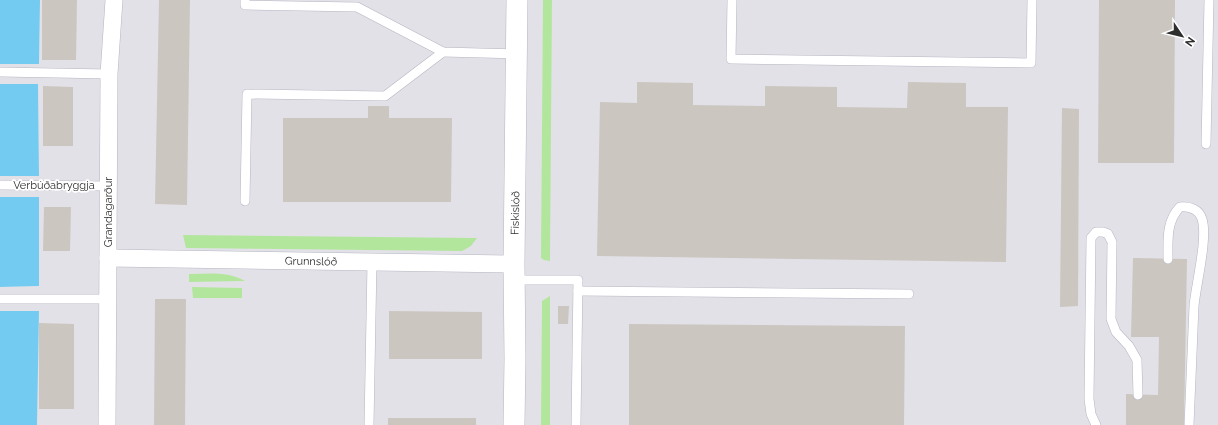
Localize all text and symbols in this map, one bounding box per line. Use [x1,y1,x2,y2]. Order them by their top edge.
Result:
north arrow [1162,16,1202,56]
text: N [1182,34,1198,49]
street label: Grandagarður [102,177,115,247]
street label: Verbúðabryggja [13,179,95,192]
street label: Fiskislóð [509,191,522,235]
street label: Grunnslóð [285,255,338,268]

